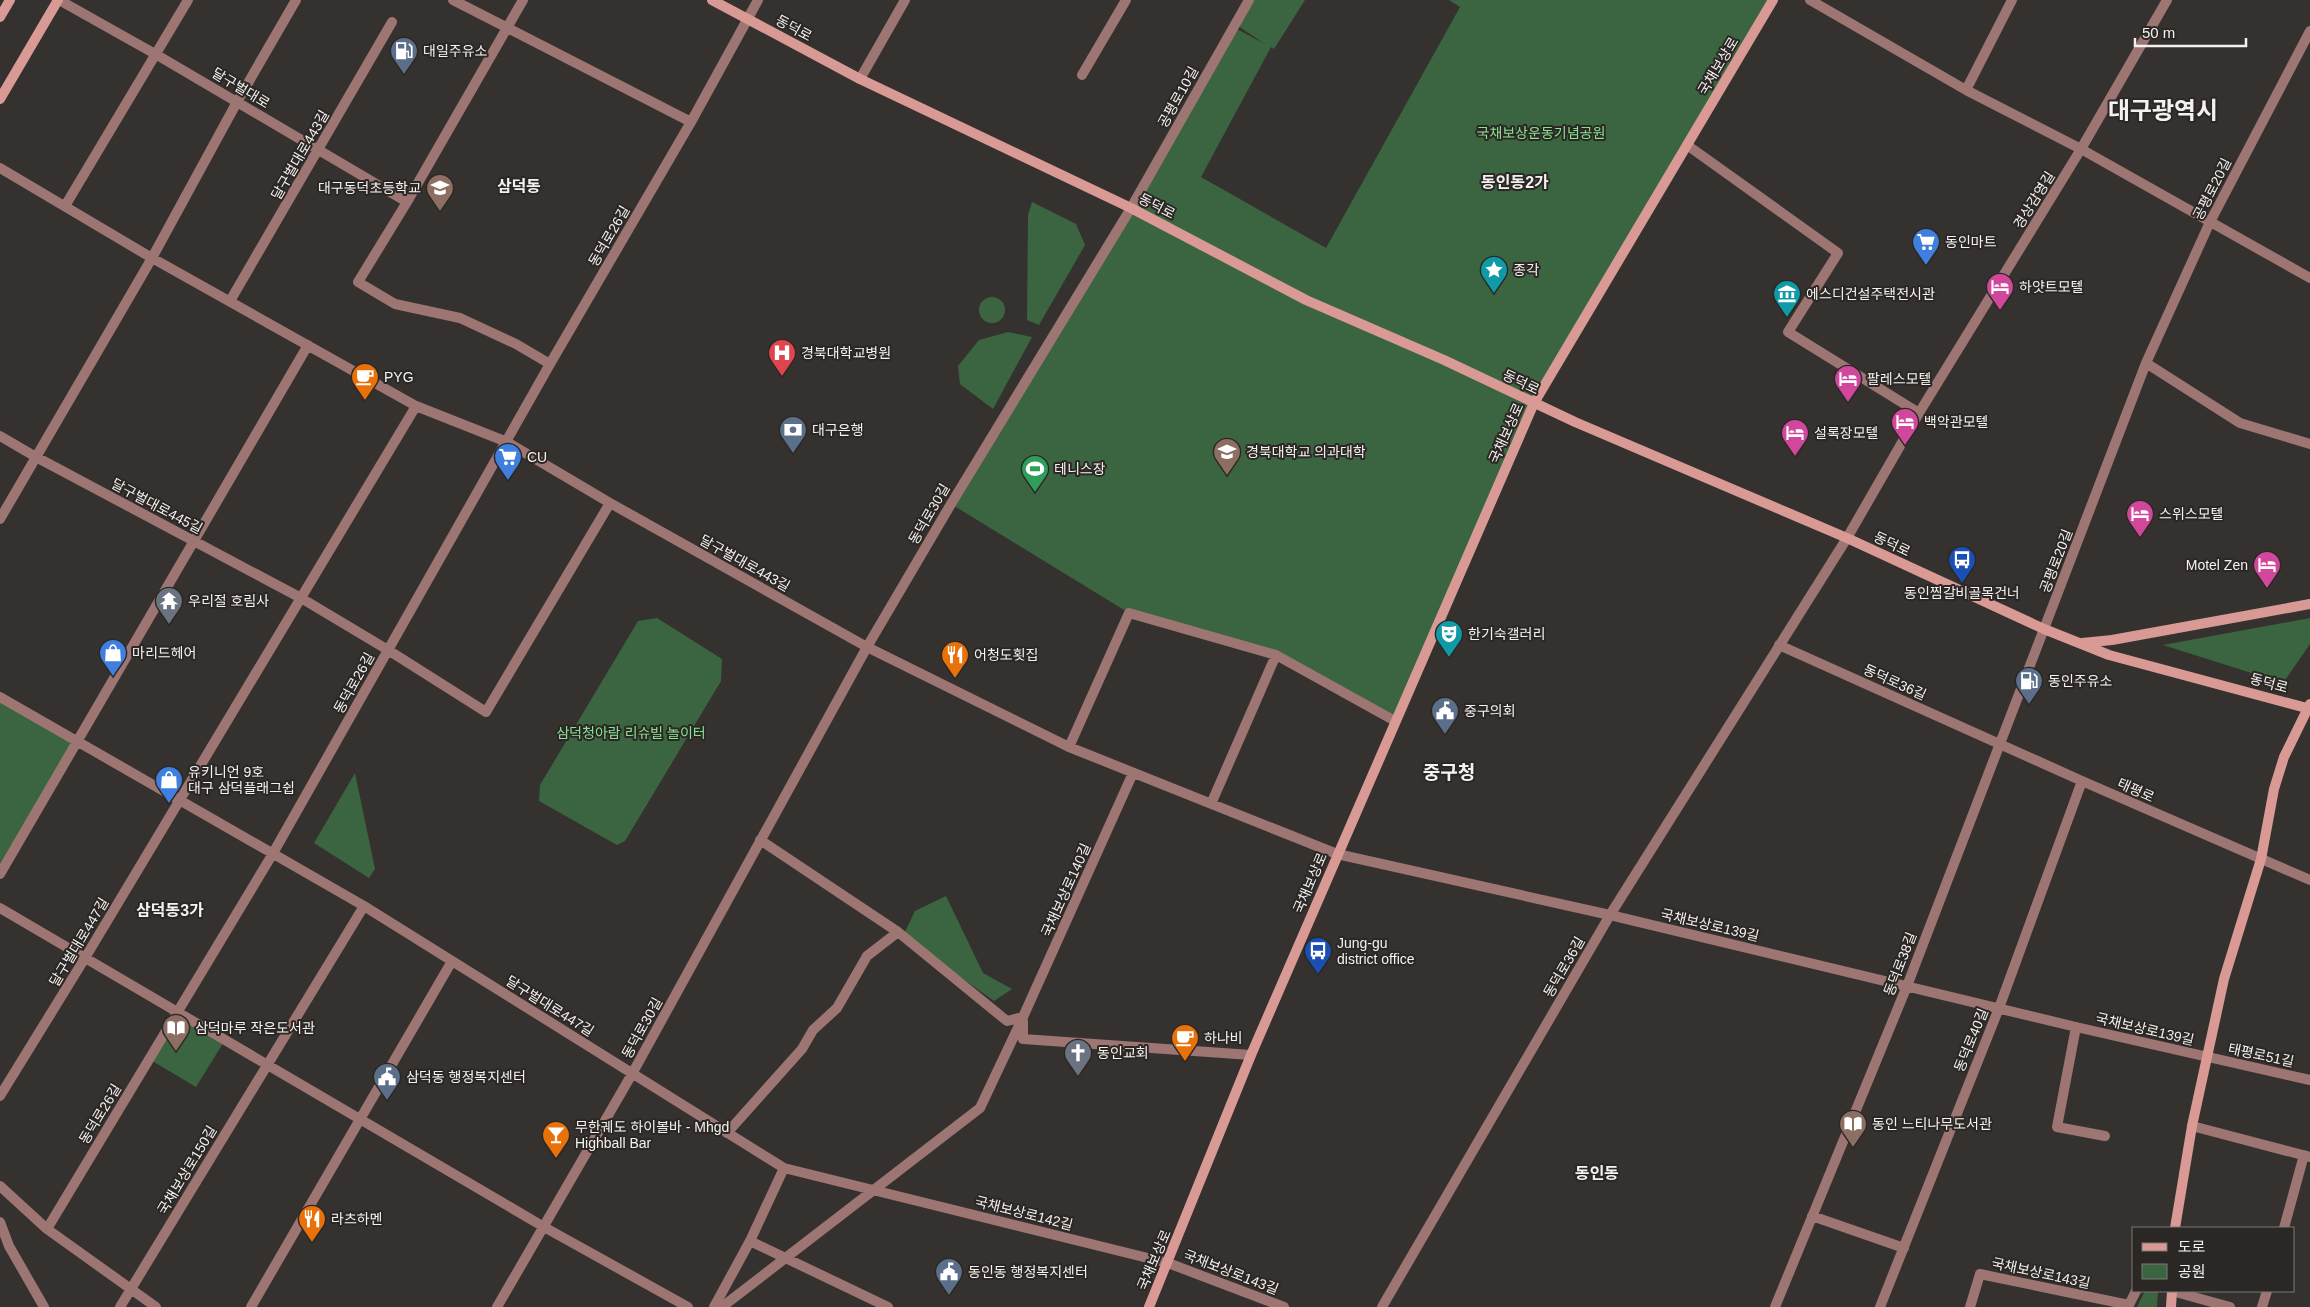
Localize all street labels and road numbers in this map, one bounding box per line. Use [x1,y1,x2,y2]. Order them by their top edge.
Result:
street label: 동덕로 [773,12,815,44]
street label: 국채보상로 [1695,34,1742,98]
street label: 공평로10길 [1155,64,1201,130]
street label: 달구벌대로 [209,65,273,112]
street label: 달구벌대로443길 [268,107,332,203]
street label: 공평로20길 [2190,155,2234,223]
street label: 경상감영길 [2010,168,2058,232]
street label: 동덕로 [1136,190,1178,222]
street label: 동덕로26길 [585,203,633,269]
street label: 동덕로 [1500,367,1542,397]
street label: 국채보상로 [1486,400,1526,466]
street label: 달구벌대로445길 [109,475,205,537]
street label: 동덕로30길 [905,481,953,547]
street label: 공평로20길 [2037,527,2075,595]
street label: 동덕로 [1871,529,1913,559]
street label: 달구벌대로443길 [697,532,793,594]
street label: 동덕로26길 [331,650,377,716]
street label: 동덕로36길 [1861,661,1929,703]
street label: 동덕로 [2248,670,2290,696]
street label: 태평로 [2115,775,2157,805]
street label: 국채보상로140길 [1038,841,1094,939]
street label: 국채보상로 [1290,850,1330,916]
street label: 달구벌대로447길 [46,895,112,989]
street label: 국채보상로139길 [1659,906,1761,944]
street label: 동덕로38길 [1881,930,1919,998]
street label: 동덕로36길 [1540,934,1588,1000]
street label: 달구벌대로447길 [503,973,597,1039]
street label: 동덕로30길 [619,995,665,1061]
street label: 동덕로40길 [1951,1006,1991,1074]
street label: 국채보상로139길 [2094,1010,2196,1048]
street label: 태평로51길 [2227,1040,2295,1070]
street label: 동덕로26길 [76,1081,124,1147]
street label: 국채보상로150길 [154,1123,220,1217]
street label: 국채보상로142길 [973,1193,1075,1233]
street label: 국채보상로 [1134,1227,1174,1293]
street label: 국채보상로143길 [1181,1246,1281,1298]
street label: 국채보상로143길 [1990,1255,2092,1291]

